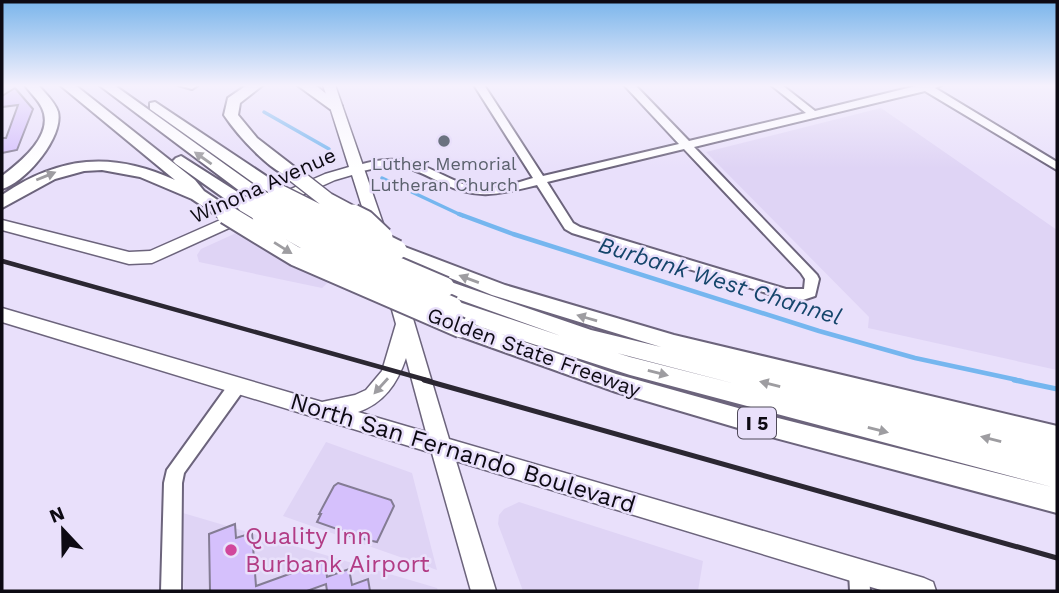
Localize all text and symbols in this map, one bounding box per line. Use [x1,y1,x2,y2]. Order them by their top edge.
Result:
marker: Luther Memorial Lutheran Church [436,133,452,149]
street label: Winona Avenue [186,142,340,228]
one-way arrow [194,151,212,165]
place label: Luther Memorial Lutheran Church [370,153,518,195]
one-way arrow [36,171,57,182]
water label: Burbank West Channel [595,231,845,331]
one-way arrow [273,242,292,255]
one-way arrow [458,273,479,284]
street label: Golden State Freeway [424,302,644,402]
one-way arrow [576,312,598,323]
one-way arrow [647,368,669,379]
one-way arrow [374,377,390,394]
one-way arrow [759,378,781,389]
street label: North San Fernando Boulevard [287,387,639,519]
road number: I 5 [738,408,776,438]
one-way arrow [867,425,889,436]
one-way arrow [980,433,1002,444]
north arrow [28,495,98,565]
text: N [46,501,68,528]
place label: Quality Inn Burbank Airport [245,522,430,578]
marker: Quality Inn Burbank Airport [223,542,239,558]

